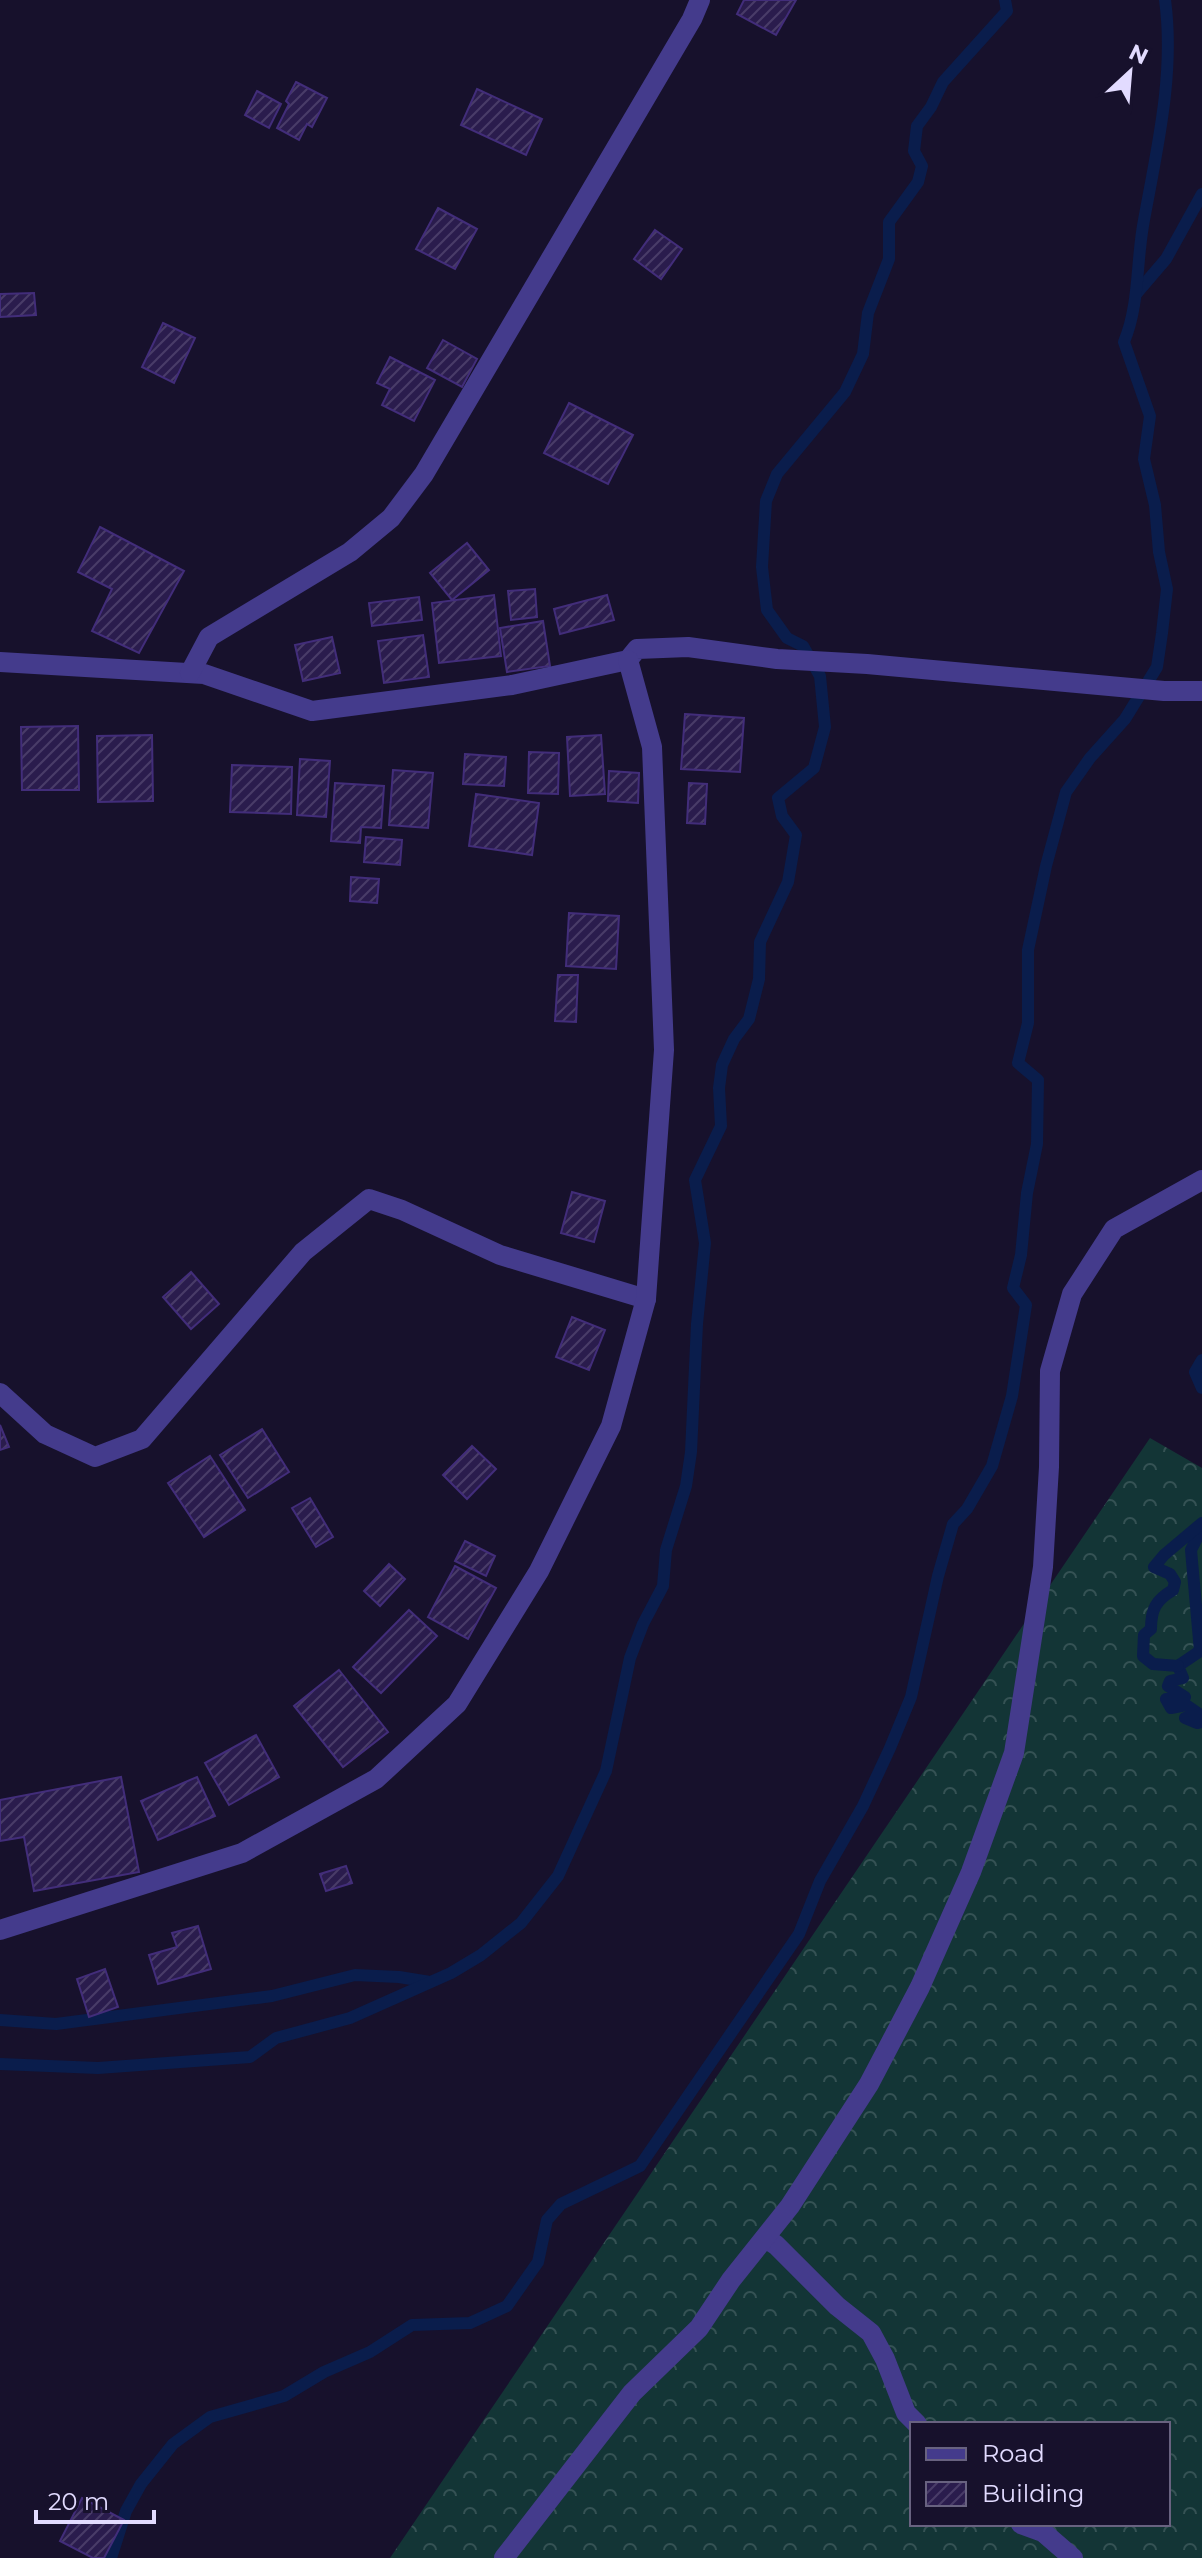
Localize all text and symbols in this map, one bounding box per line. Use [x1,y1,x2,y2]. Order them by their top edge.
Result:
north arrow [1090,32,1170,112]
text: N [1125,38,1152,71]
legend [910,2422,1170,2526]
text: Road [982,2439,1045,2468]
scale bar [36,2474,154,2524]
text: Building [982,2479,1085,2508]
text: 20 m [48,2487,109,2516]

